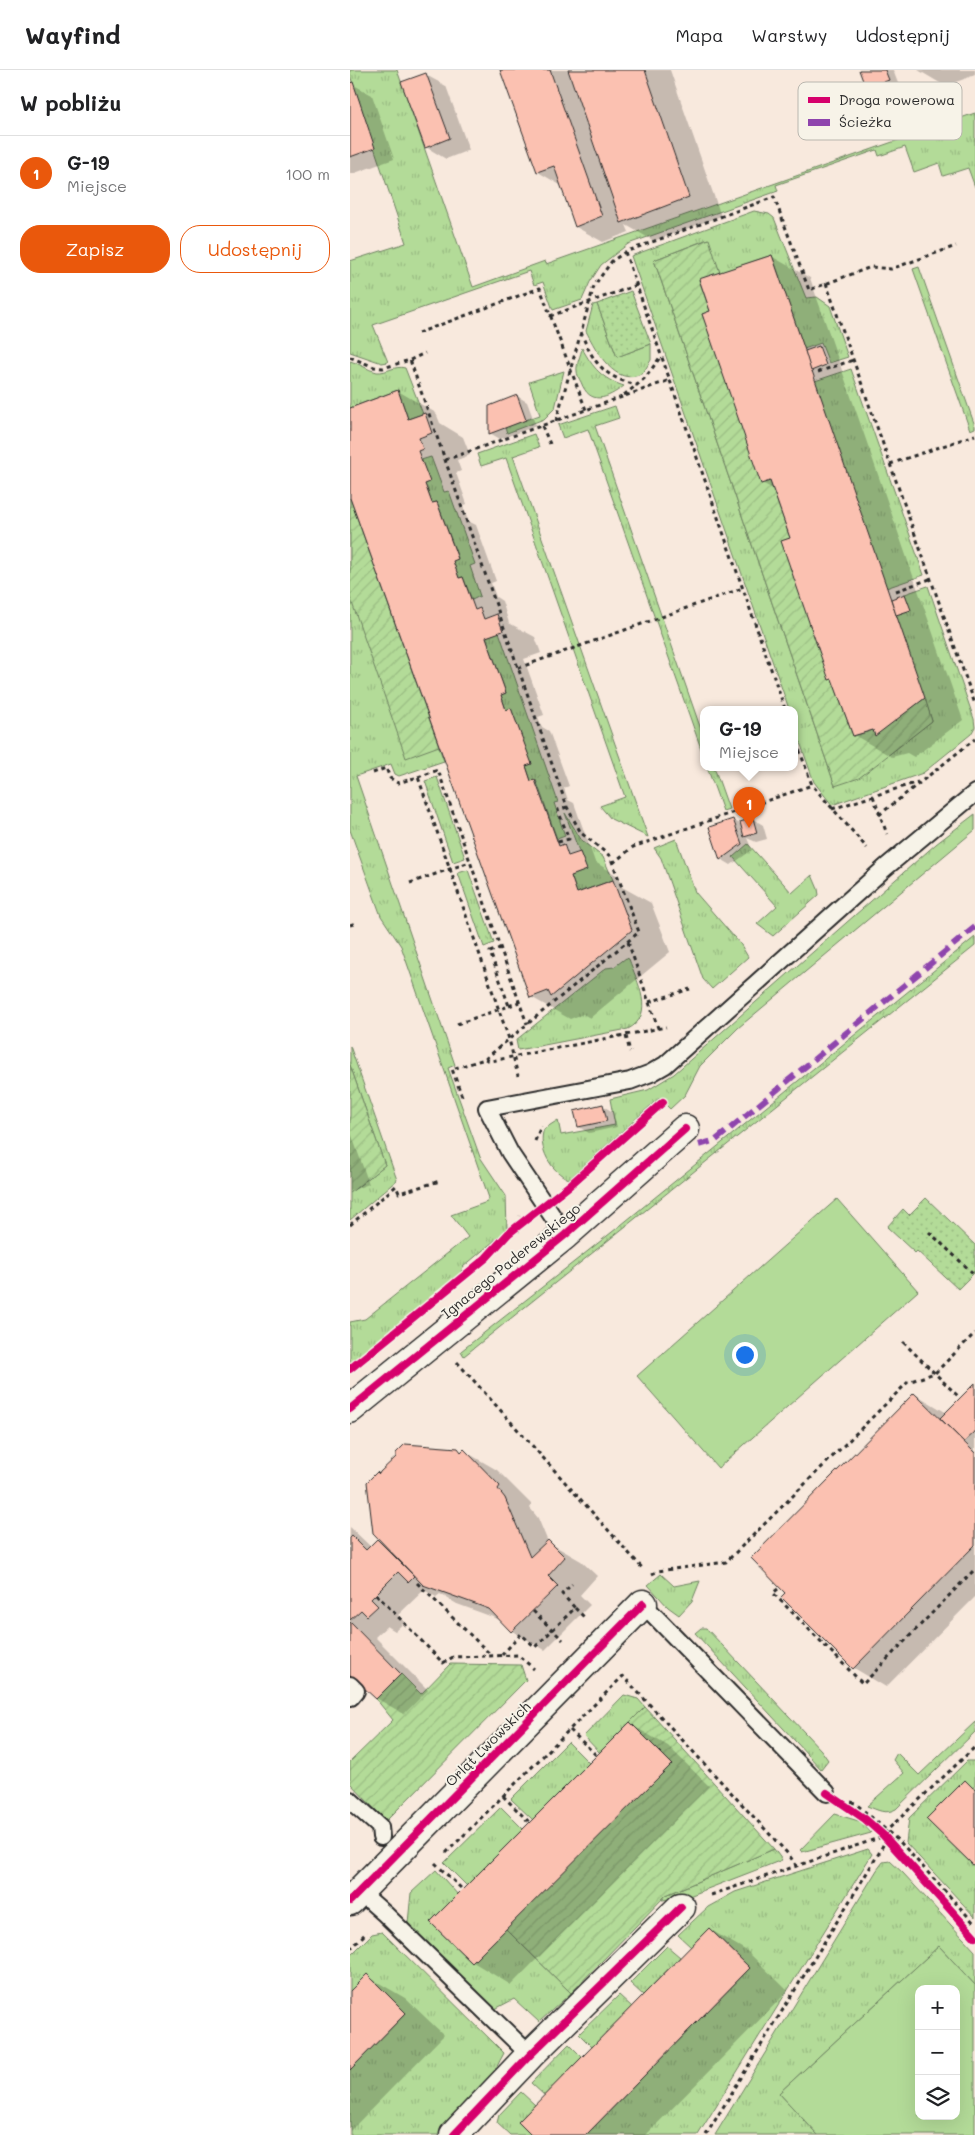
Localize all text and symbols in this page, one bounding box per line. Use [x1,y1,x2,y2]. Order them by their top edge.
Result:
text: Wayfind [25,19,121,50]
text: Mapa [675,23,723,47]
text: Warstwy [751,23,827,47]
text: Udostępnij [855,23,950,47]
legend [798,82,962,140]
text: W pobliżu [20,89,121,116]
text: Droga rowerowa [839,90,955,109]
text: Ścieżka [839,112,892,131]
text: G-19 [67,150,109,175]
text: 1 [32,163,40,184]
text: 100 m [285,163,330,184]
text: Miejsce [67,175,127,196]
button: Zapisz [20,225,170,273]
button: Udostępnij [180,225,330,273]
popup [700,706,798,771]
text: G-19 [719,716,761,741]
text: Miejsce [719,741,779,762]
pin: 1 [733,787,765,828]
street label: Ignacego Paderewskiego [437,1199,584,1323]
your location [732,1342,758,1368]
street label: Orląt Lwowskich [441,1697,534,1790]
map controls [915,1985,960,2120]
button: + [915,1985,960,2030]
button: − [915,2030,960,2075]
button: layers [915,2075,960,2120]

